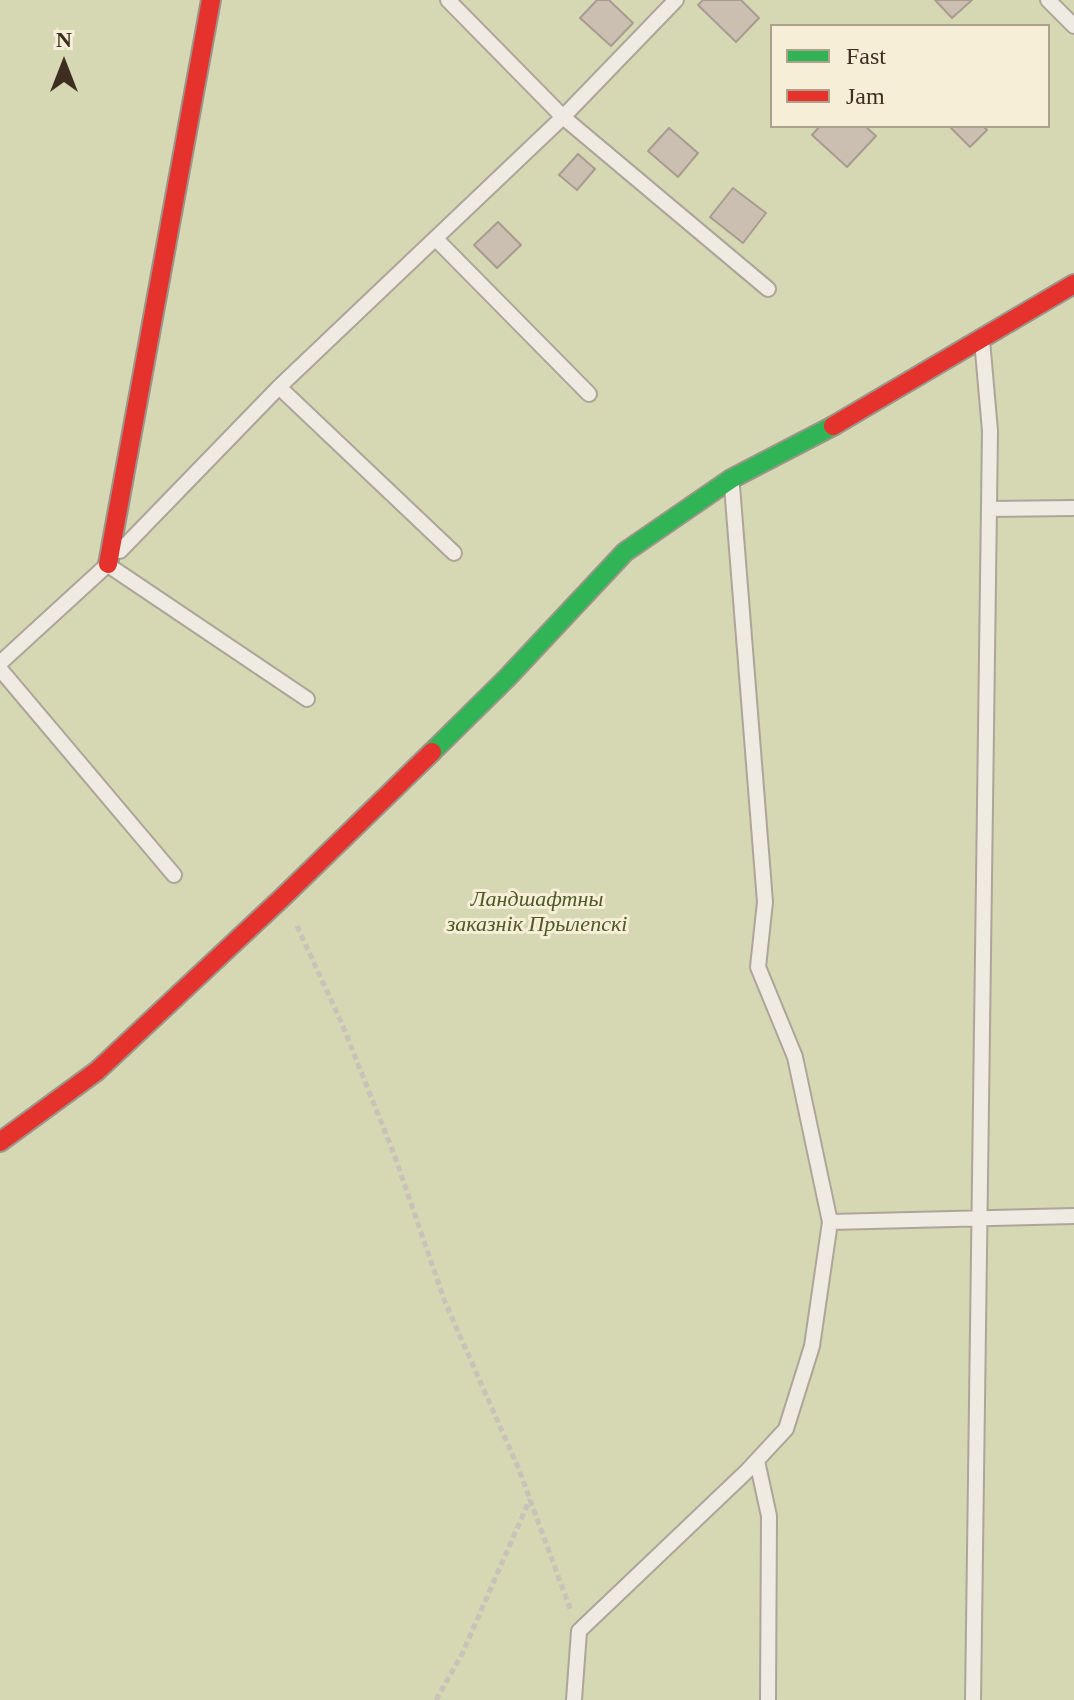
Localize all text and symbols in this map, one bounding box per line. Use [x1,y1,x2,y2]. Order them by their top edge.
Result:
north arrow [24,24,104,104]
legend [770,24,1050,128]
text: N [56,27,72,52]
text: Fast [846,43,886,69]
text: Jam [846,83,885,109]
park label: Ландшафтны заказнік Прылепскі [447,887,627,938]

